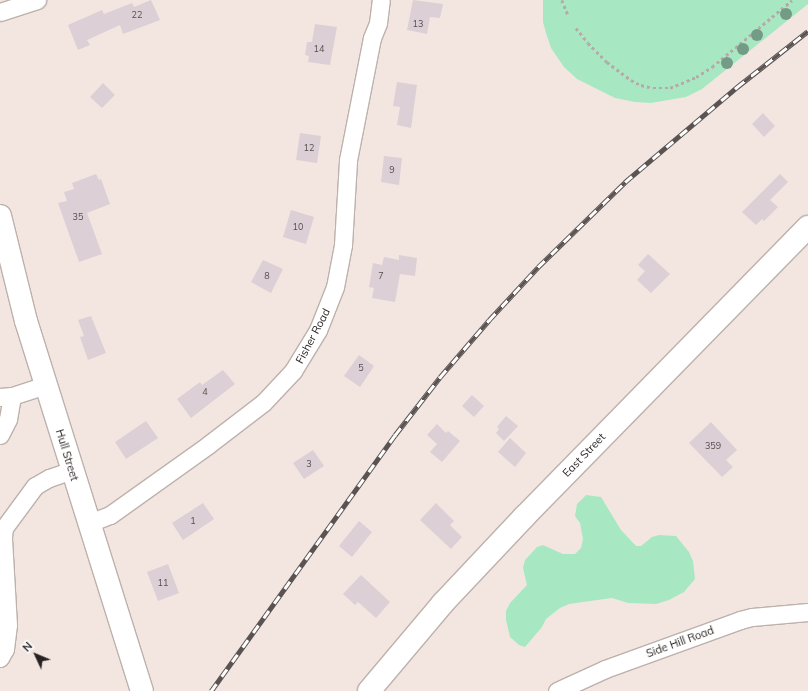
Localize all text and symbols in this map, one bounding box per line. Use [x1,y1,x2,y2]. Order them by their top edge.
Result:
house number: 22 [132,10,142,20]
house number: 13 [413,19,423,29]
house number: 14 [314,44,324,54]
house number: 12 [304,143,314,153]
house number: 9 [389,165,395,175]
house number: 35 [73,212,83,222]
house number: 10 [293,222,303,232]
house number: 8 [264,271,270,281]
house number: 7 [378,271,384,281]
street label: Fisher Road [293,306,333,366]
house number: 5 [358,363,364,373]
house number: 4 [202,387,208,397]
street label: Hull Street [53,428,81,482]
street label: East Street [560,430,608,480]
house number: 359 [705,441,721,451]
house number: 3 [306,459,312,469]
house number: 1 [190,516,196,526]
house number: 11 [158,578,168,588]
street label: Side Hill Road [644,624,716,660]
north arrow [16,635,56,675]
text: N [19,639,35,655]

